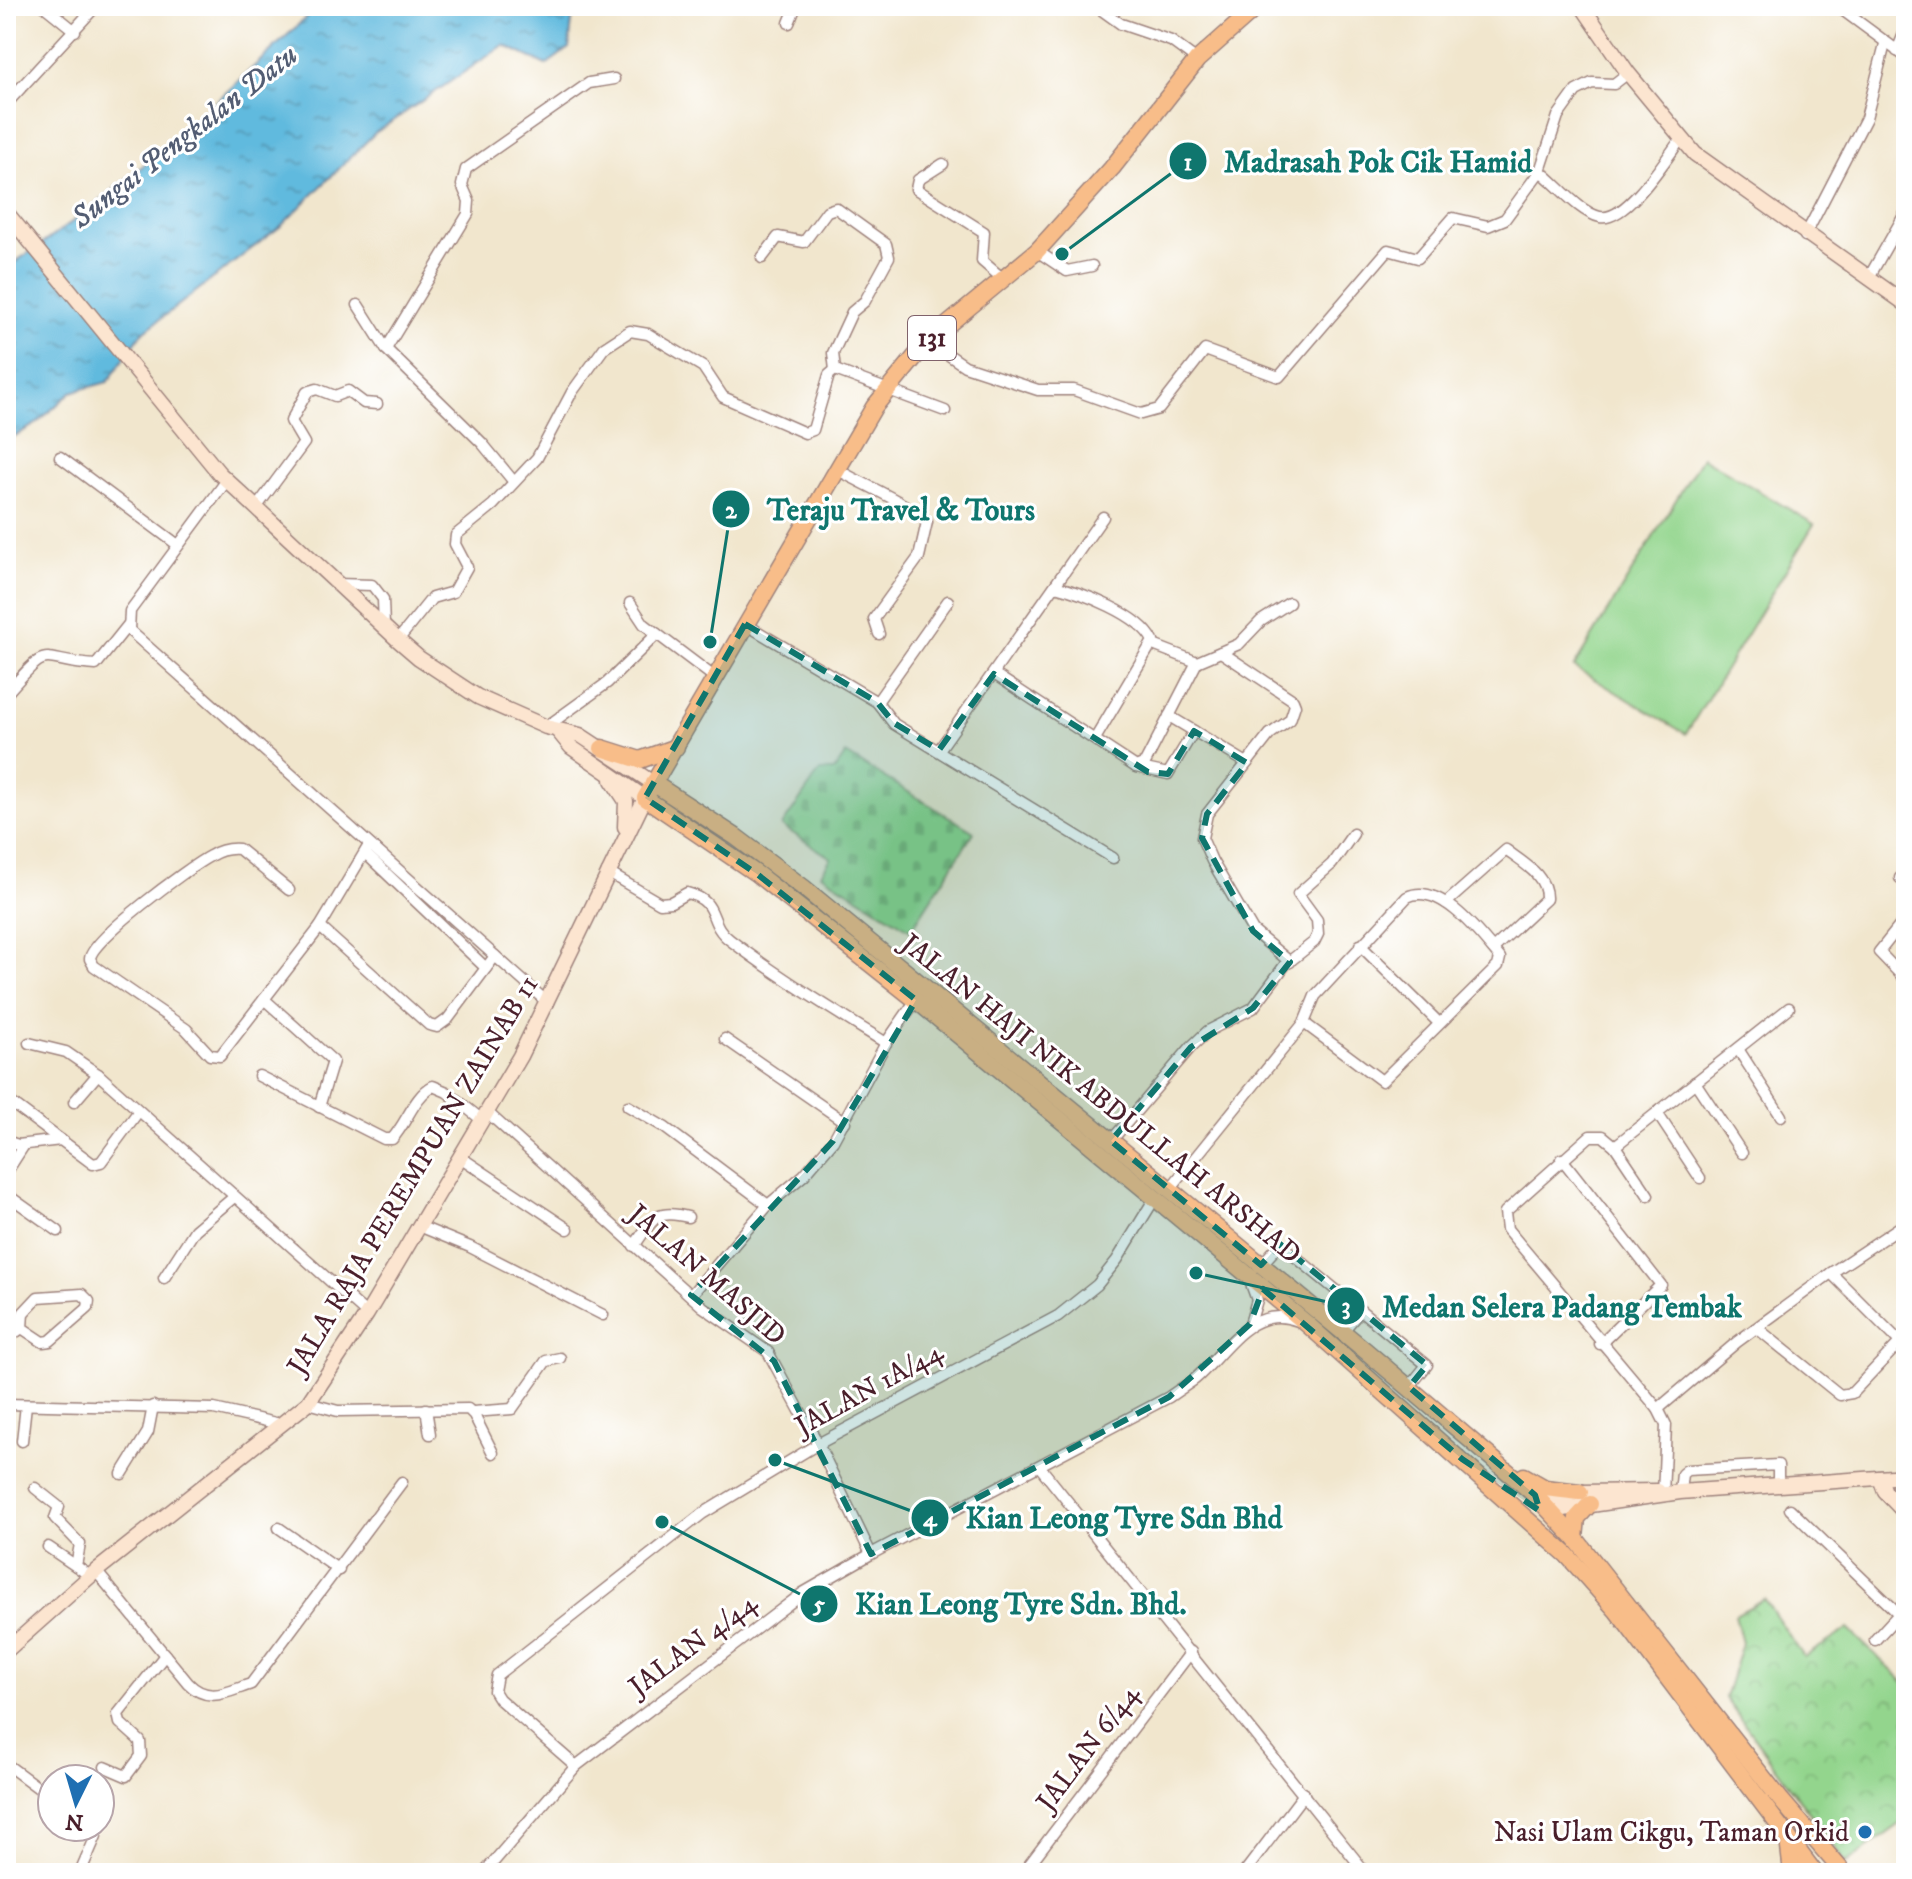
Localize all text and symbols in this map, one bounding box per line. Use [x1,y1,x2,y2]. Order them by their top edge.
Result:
water label: Sungai Pengkalan Datu [63,37,306,238]
callout: Madrasah Pok Cik Hamid [1168,134,1549,188]
text: Madrasah Pok Cik Hamid [1224,145,1533,182]
text: 1 [1184,148,1193,178]
road number: 131 [908,316,956,360]
callout: Teraju Travel & Tours [711,482,1051,536]
text: Teraju Travel & Tours [766,493,1035,530]
text: 2 [725,496,738,526]
street label: JALAN HAJI NIK ABDULLAH ARSHAD [891,924,1308,1272]
street label: JALA RAJA PEREMPUAN ZAINAB 11 [278,969,546,1384]
street label: JALAN MASJID [619,1195,793,1353]
callout: Medan Selera Padang Tembak [1326,1279,1758,1333]
text: Medan Selera Padang Tembak [1382,1290,1743,1327]
text: 3 [1342,1292,1351,1322]
street label: JALAN 1A/44 [786,1334,950,1445]
callout: Kian Leong Tyre Sdn Bhd [910,1491,1299,1545]
text: Kian Leong Tyre Sdn Bhd [966,1501,1283,1538]
text: 4 [923,1504,938,1534]
callout: Kian Leong Tyre Sdn. Bhd. [799,1577,1202,1631]
street label: JALAN 4/44 [620,1585,765,1706]
text: Kian Leong Tyre Sdn. Bhd. [855,1587,1187,1624]
text: 5 [812,1590,825,1620]
street label: JALAN 6/44 [1027,1677,1148,1821]
north arrow [36,1763,116,1843]
text: N [64,1807,85,1836]
place label: Nasi Ulam Cikgu, Taman Orkid [1494,1815,1849,1850]
marker: Nasi Ulam Cikgu, Taman Orkid [1856,1823,1874,1841]

